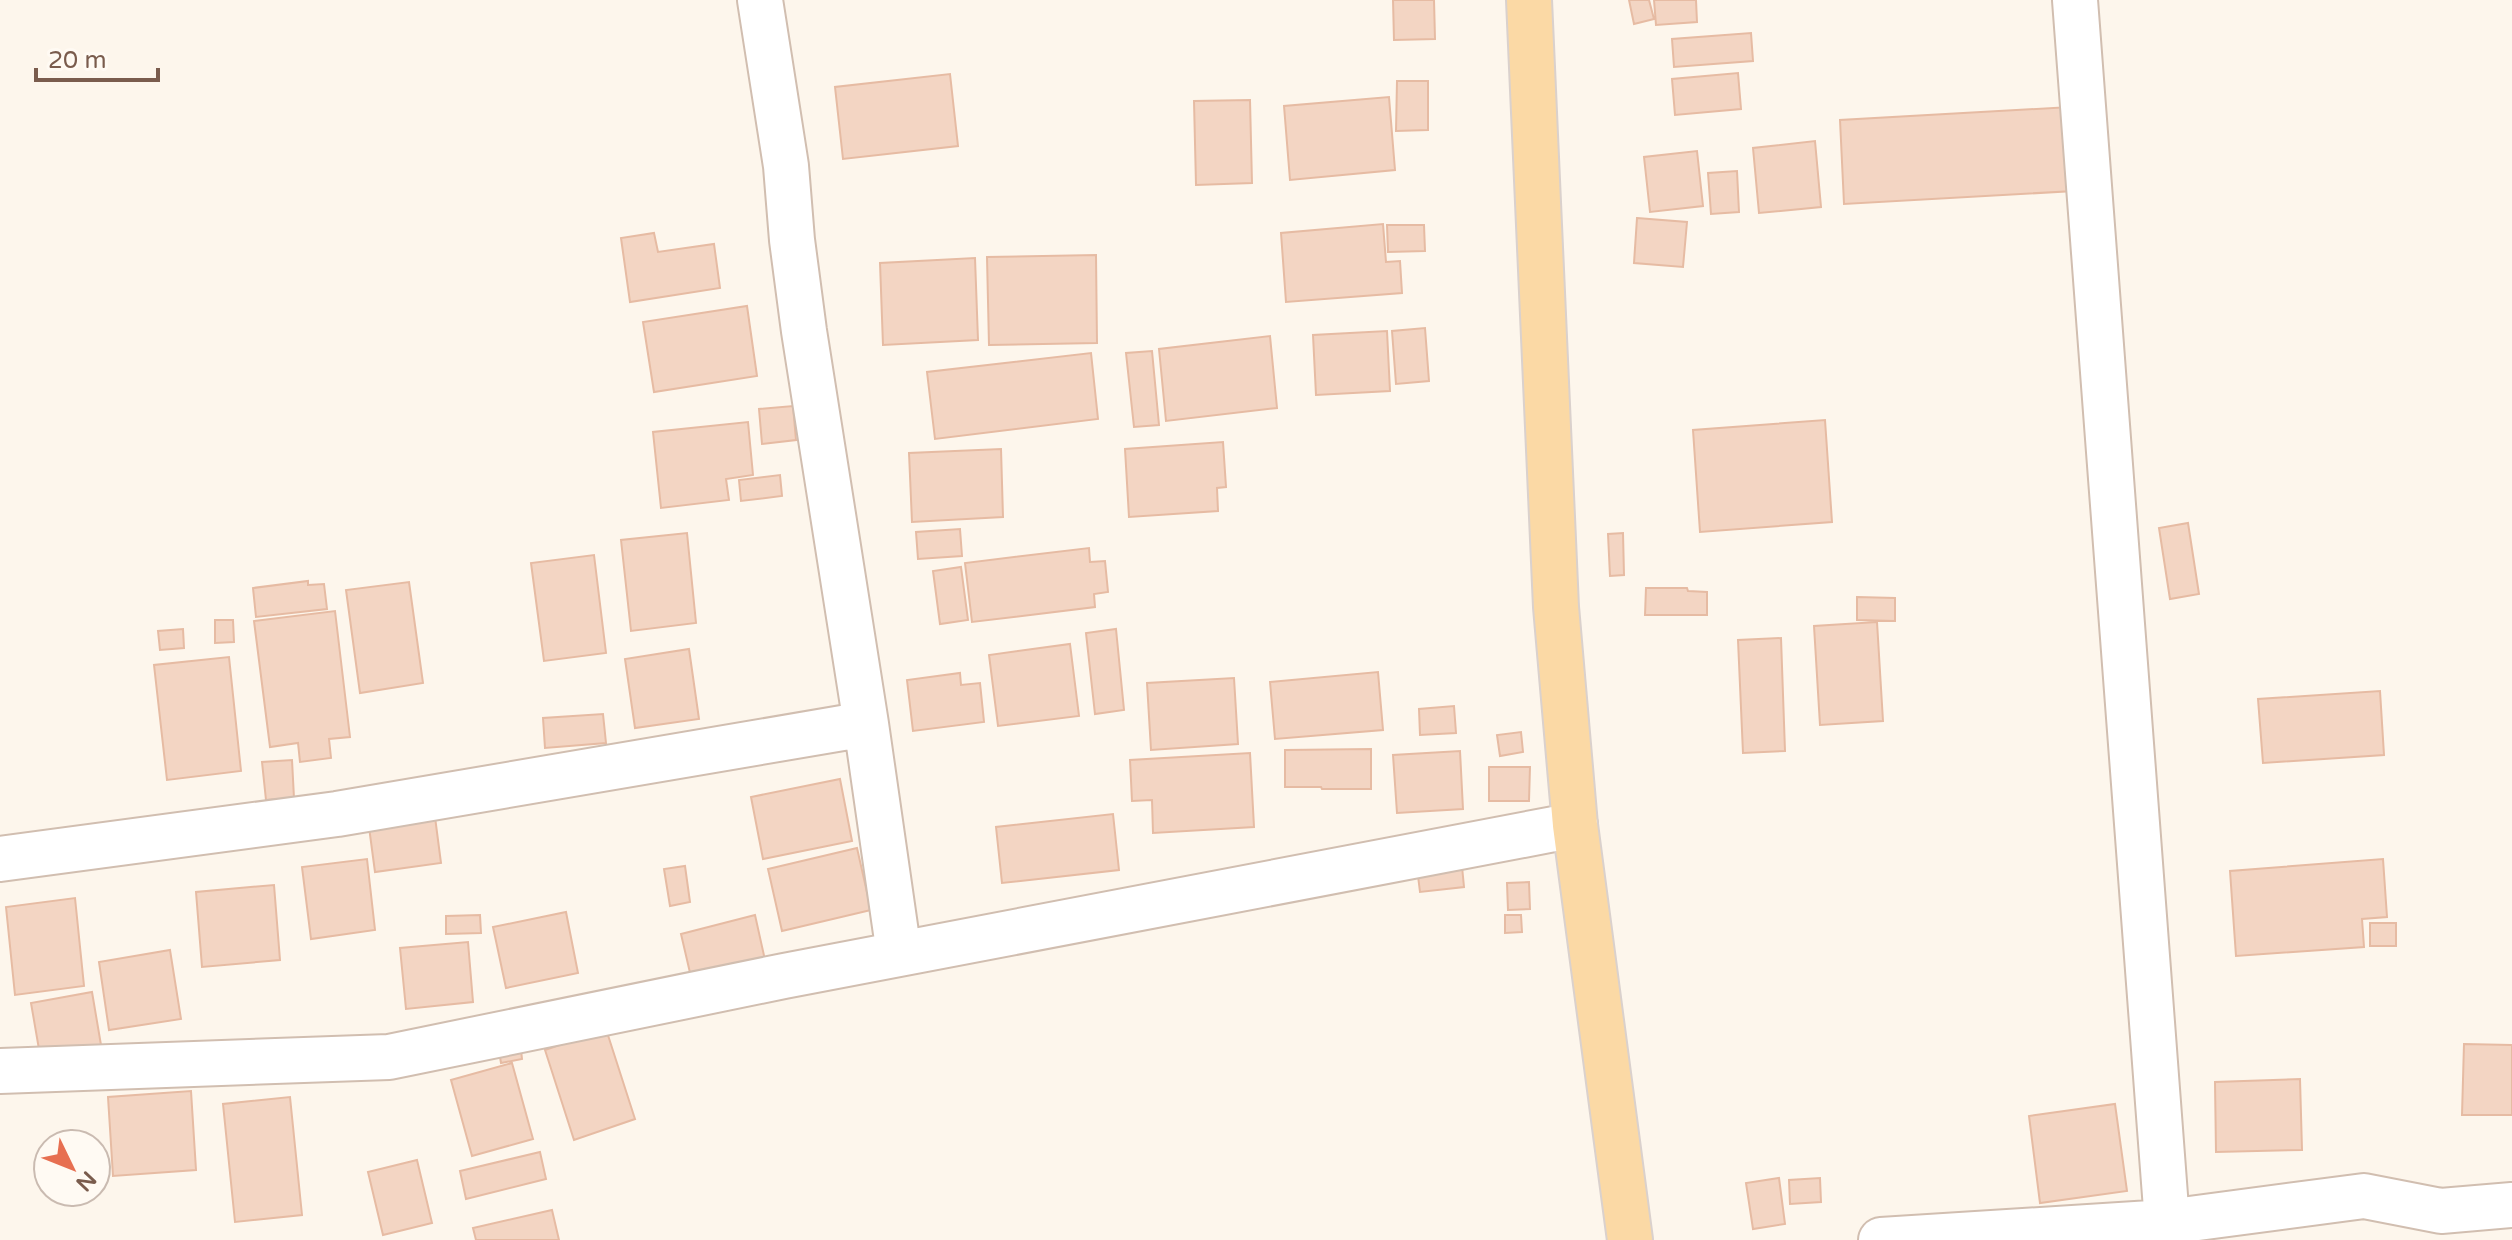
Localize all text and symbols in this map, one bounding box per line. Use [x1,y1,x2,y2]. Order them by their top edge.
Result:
scale bar [36,32,158,82]
text: 20 m [48,46,106,75]
north arrow [32,1128,112,1208]
text: N [70,1166,101,1196]

